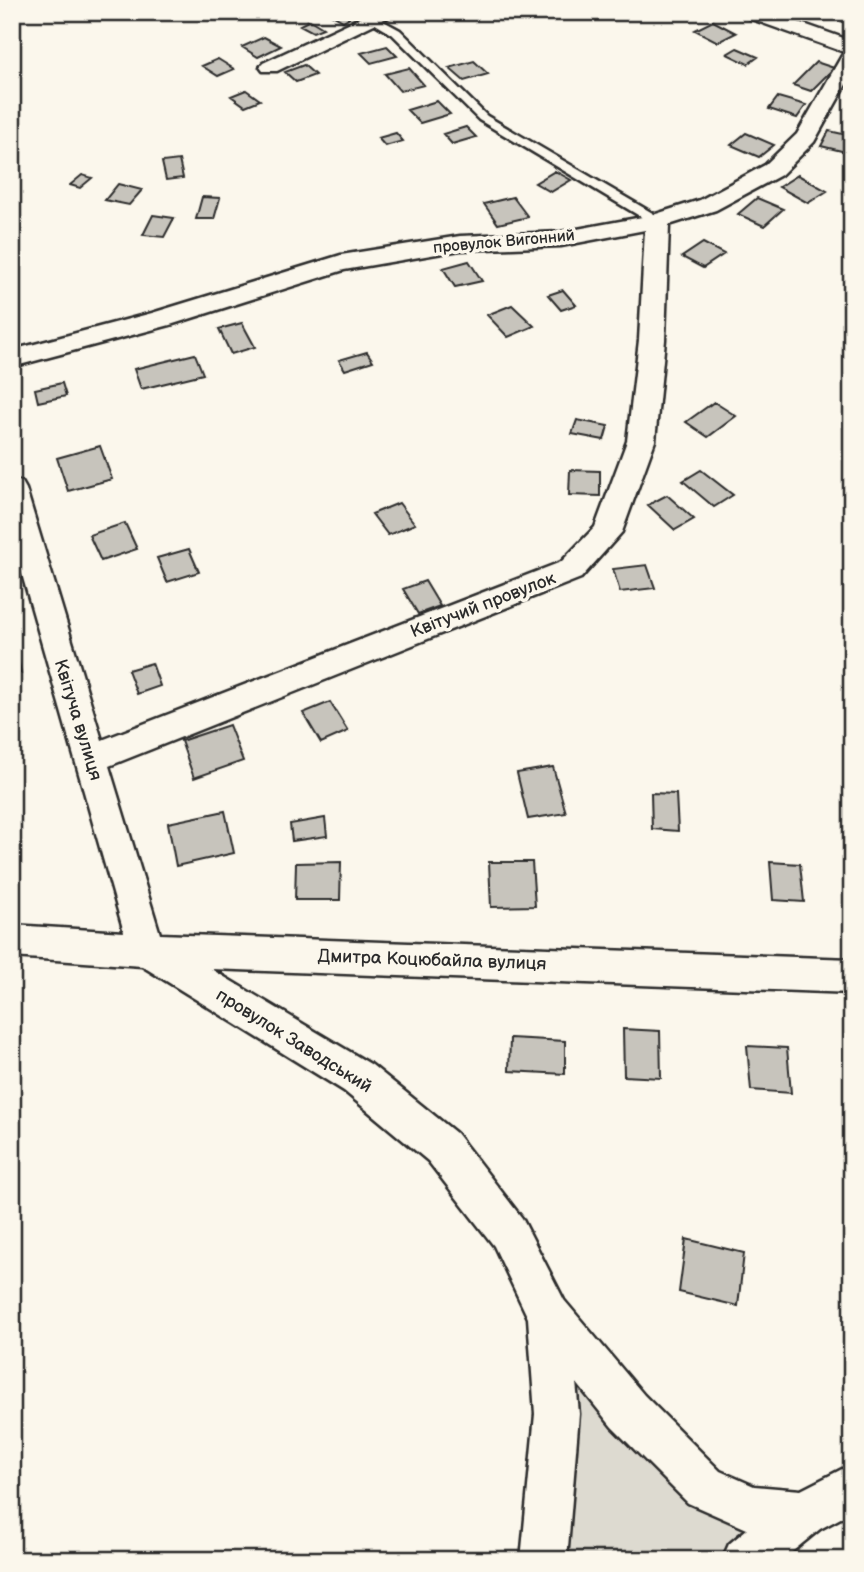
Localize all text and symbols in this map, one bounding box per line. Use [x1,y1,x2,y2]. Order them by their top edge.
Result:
street label: провулок Вигонний [432,226,576,258]
street label: Квітучий провулок [408,568,559,642]
street label: Квітуча вулиця [50,657,106,783]
street label: Дмитра Коцюбайла вулиця [317,946,547,974]
street label: провулок Заводський [212,984,376,1098]

